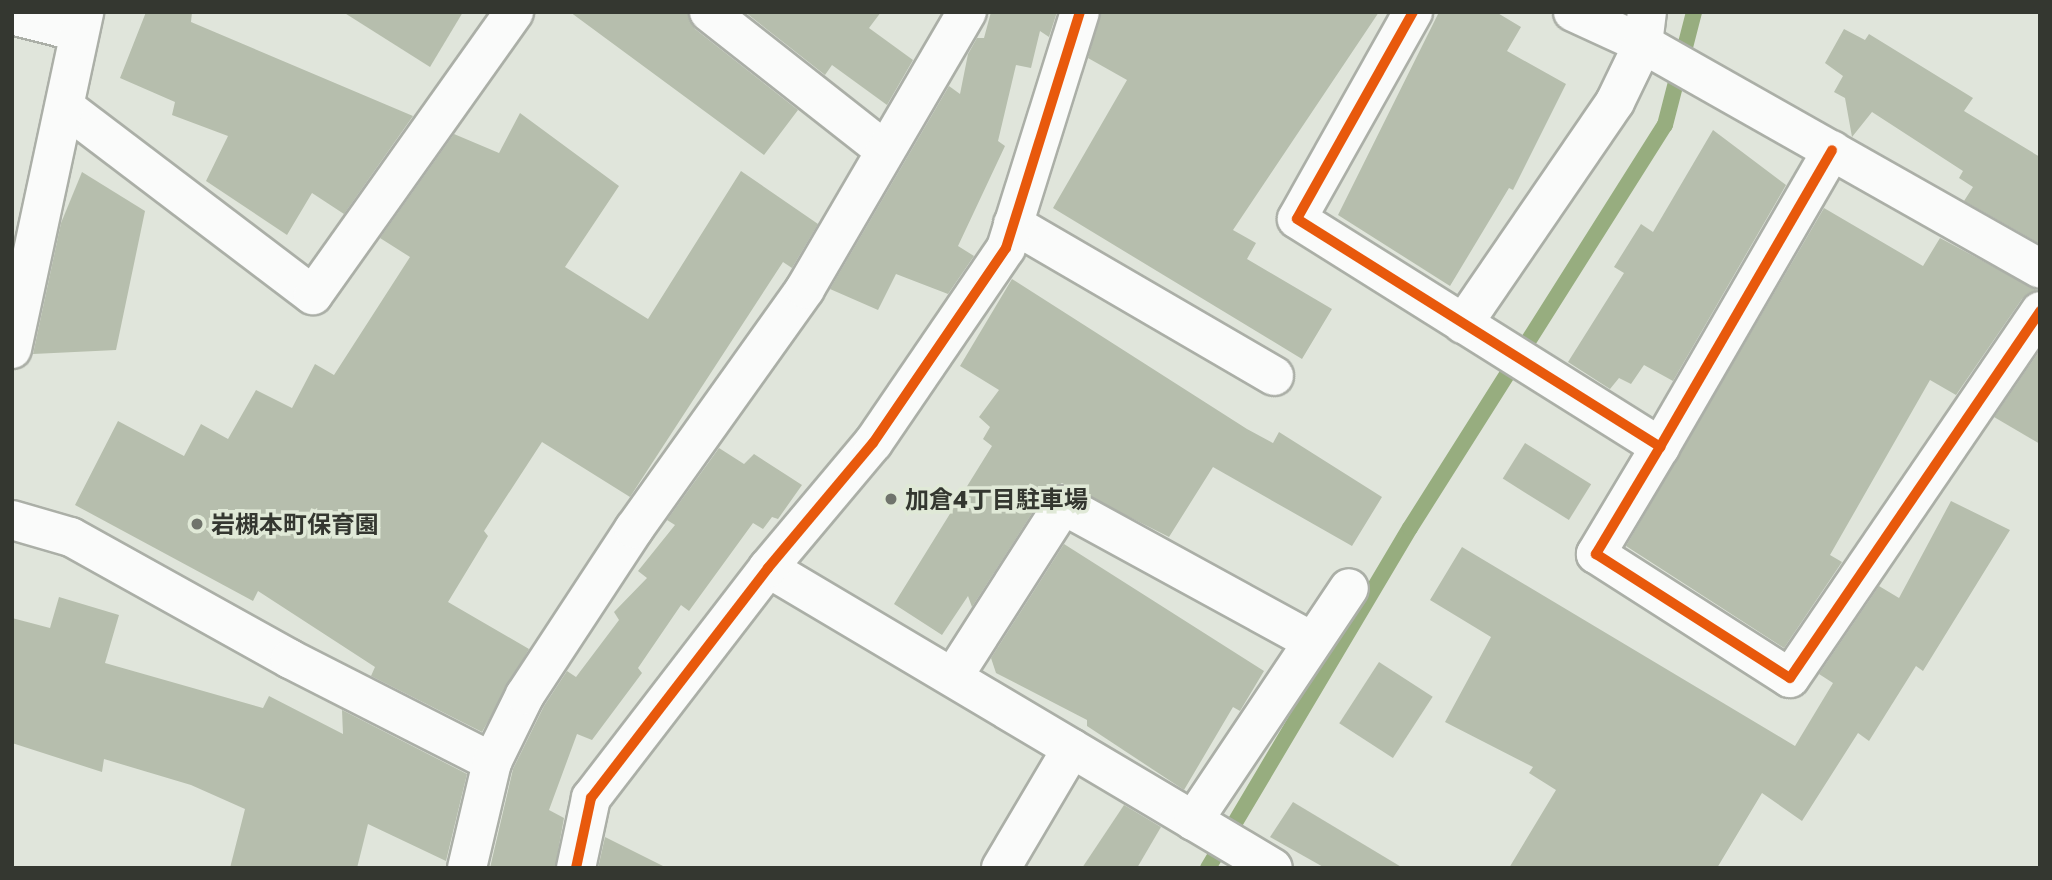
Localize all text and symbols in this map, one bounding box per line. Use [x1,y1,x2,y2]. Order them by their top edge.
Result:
place label: 加倉4丁目駐車場 [905,485,1088,513]
marker: 加倉4丁目駐車場 [883,491,899,507]
place label: 岩槻本町保育園 [211,510,379,538]
marker: 岩槻本町保育園 [189,516,205,532]

